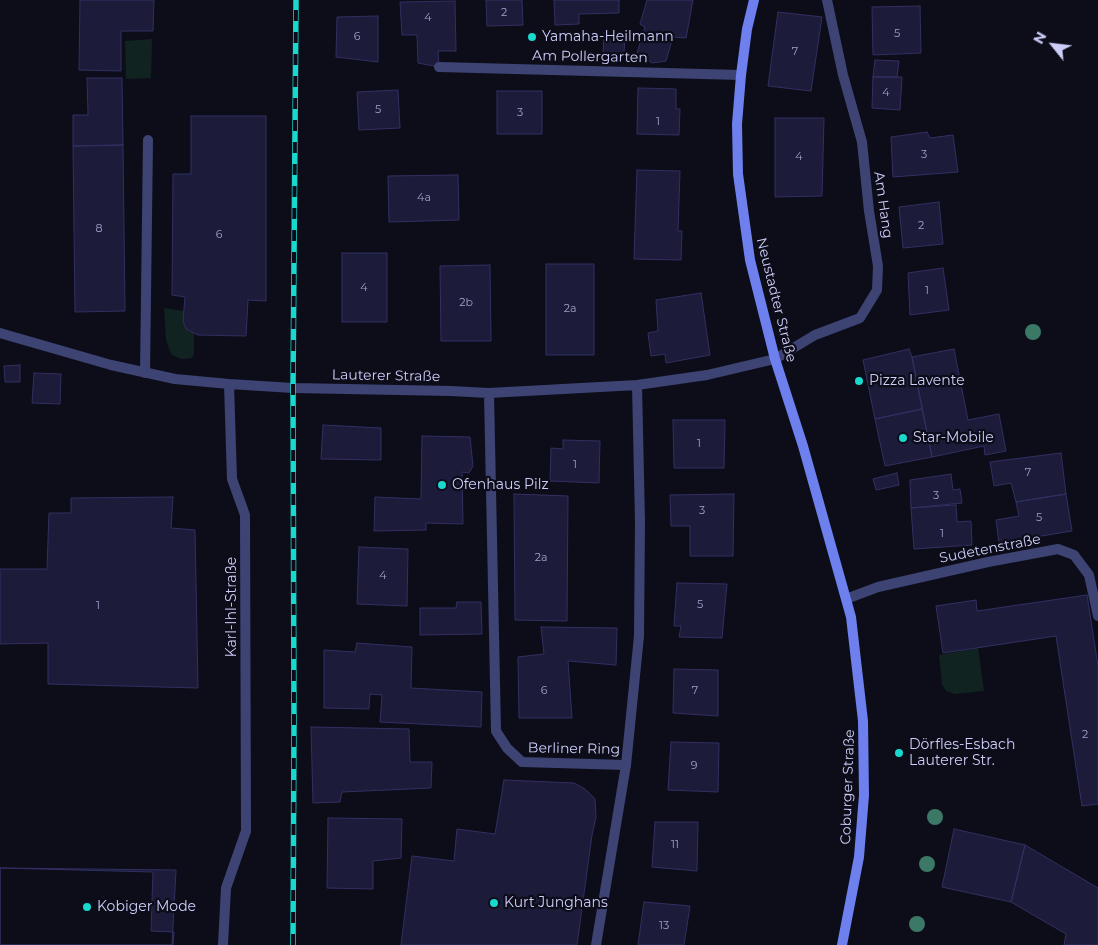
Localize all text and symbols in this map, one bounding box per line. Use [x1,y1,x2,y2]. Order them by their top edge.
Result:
house number: 2 [501,6,507,20]
house number: 4 [424,11,432,25]
north arrow [1028,20,1078,70]
house number: 5 [894,27,900,41]
text: N [1029,28,1050,47]
place label: Yamaha-Heilmann [542,29,674,45]
house number: 6 [354,30,360,44]
marker: Yamaha-Heilmann [526,31,538,43]
house number: 7 [792,45,798,59]
street label: Am Pollergarten [532,48,648,66]
house number: 4 [882,86,890,100]
house number: 5 [375,103,381,117]
house number: 3 [517,106,523,120]
house number: 1 [656,115,660,129]
house number: 3 [921,148,927,162]
house number: 4 [795,150,803,164]
street label: Am Hang [870,171,896,239]
house number: 4a [417,191,431,205]
house number: 2 [918,219,924,233]
house number: 8 [95,222,103,236]
house number: 6 [216,228,222,242]
street label: Neustadter Straße [752,236,800,364]
house number: 4 [360,281,368,295]
house number: 1 [925,284,929,298]
house number: 2b [459,296,473,310]
house number: 2a [564,302,576,316]
street label: Lauterer Straße [332,367,440,385]
place label: Pizza Lavente [869,373,965,389]
marker: Pizza Lavente [853,375,865,387]
place label: Star-Mobile [913,430,994,446]
marker: Star-Mobile [897,432,909,444]
house number: 1 [697,437,701,451]
house number: 1 [573,458,577,472]
house number: 7 [1025,466,1031,480]
place label: Ofenhaus Pilz [452,477,549,493]
marker: Ofenhaus Pilz [436,479,448,491]
house number: 3 [933,489,939,503]
house number: 3 [699,504,705,518]
house number: 5 [1036,511,1042,525]
house number: 1 [940,527,944,541]
street label: Sudetenstraße [938,531,1042,567]
house number: 2a [535,551,547,565]
street label: Karl-Ihl-Straße [224,557,240,657]
house number: 4 [379,569,387,583]
house number: 5 [697,598,703,612]
house number: 1 [96,599,100,613]
house number: 6 [541,684,547,698]
house number: 7 [692,684,698,698]
house number: 2 [1082,728,1088,742]
street label: Coburger Straße [838,729,858,845]
place label: Dörfles-Esbach Lauterer Str. [909,737,1015,770]
street label: Berliner Ring [528,740,620,758]
marker: Dörfles-Esbach Lauterer Str. [893,747,905,759]
house number: 9 [691,759,697,773]
house number: 11 [671,838,679,852]
place label: Kurt Junghans [504,895,608,911]
marker: Kurt Junghans [488,897,500,909]
place label: Kobiger Mode [97,899,196,915]
marker: Kobiger Mode [81,901,93,913]
house number: 13 [659,919,669,933]

